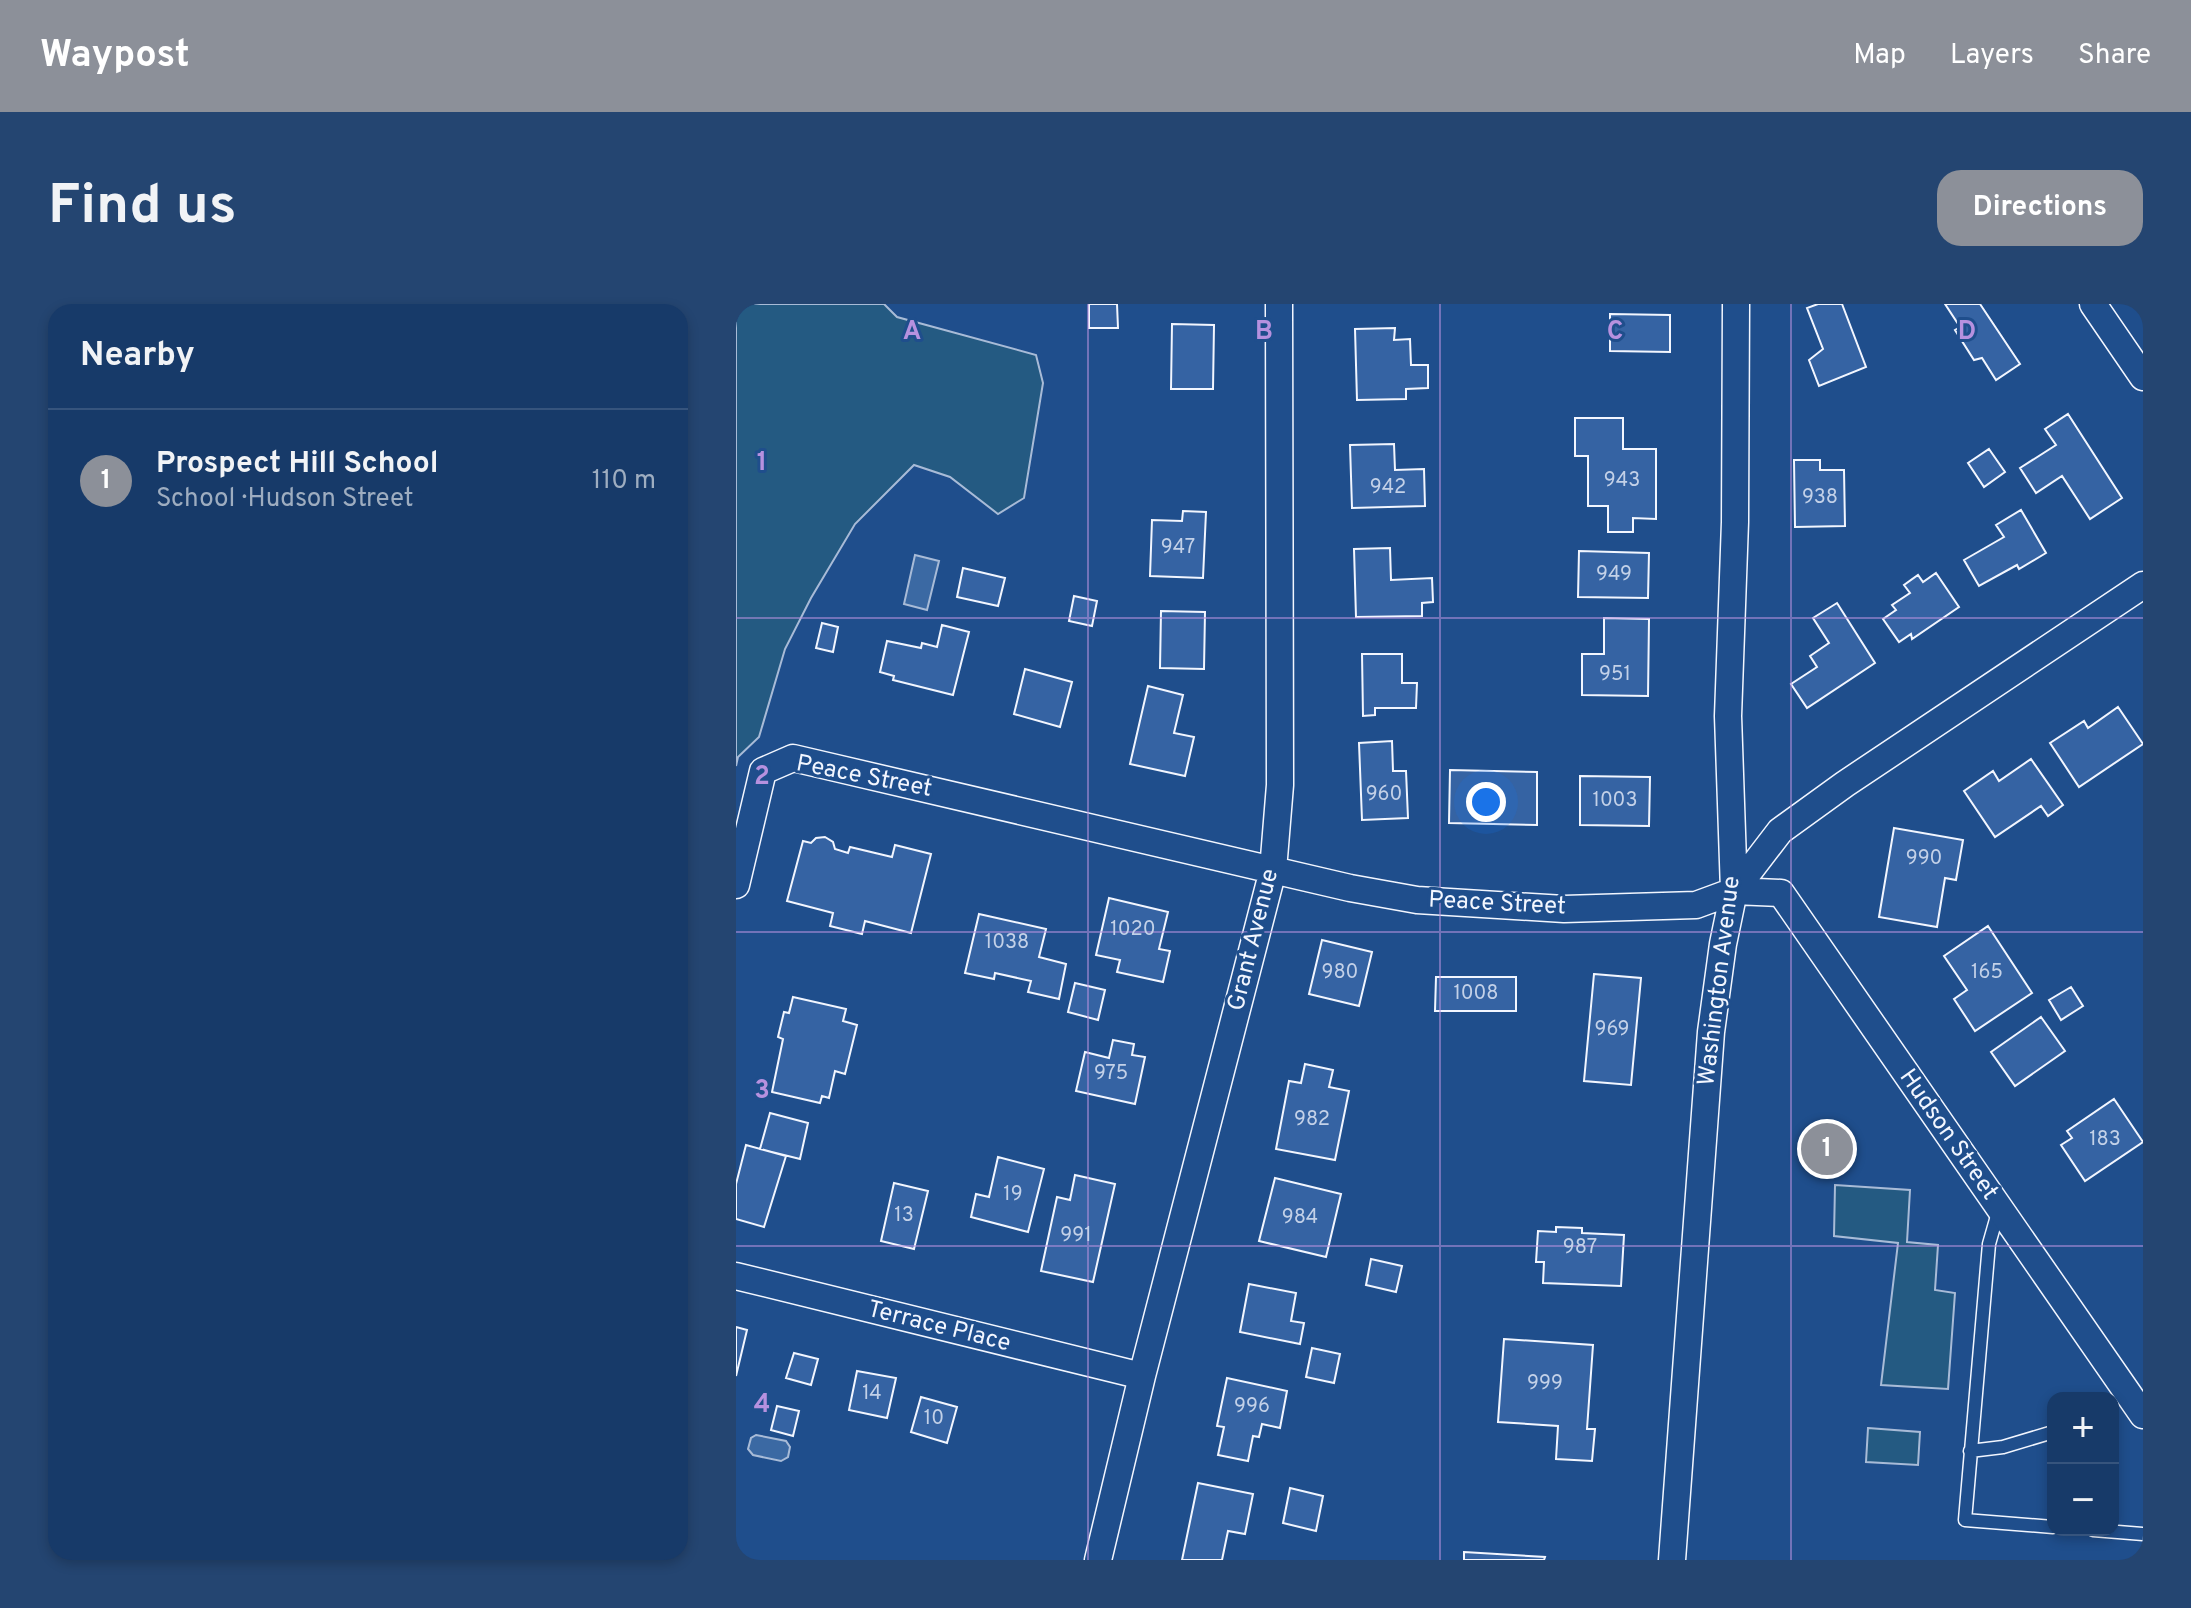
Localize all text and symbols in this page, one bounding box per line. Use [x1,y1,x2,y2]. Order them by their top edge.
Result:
text: Waypost [40,32,190,81]
text: Map [1853,38,1906,74]
text: Layers [1950,38,2034,74]
text: Share [2078,38,2151,74]
button: Directions [1937,170,2143,246]
text: Find us [48,173,237,243]
text: A [903,316,921,349]
text: B [1255,316,1273,349]
text: C [1607,316,1623,349]
text: D [1958,316,1976,349]
text: Nearby [80,335,195,378]
text: Prospect Hill School [156,446,439,483]
text: 1 [757,447,767,480]
text: 1 [101,465,111,498]
text: 110 m [592,465,656,498]
house number: 943 [1604,468,1640,494]
house number: 942 [1370,475,1406,501]
text: School · Hudson Street [156,483,414,516]
house number: 938 [1802,485,1838,511]
house number: 947 [1161,535,1195,561]
house number: 949 [1596,562,1632,588]
house number: 951 [1599,662,1631,688]
street label: Peace Street [794,749,934,805]
text: 2 [754,761,770,794]
house number: 960 [1366,782,1402,808]
your location [1466,782,1506,822]
house number: 1003 [1592,788,1638,814]
house number: 990 [1906,846,1942,872]
street label: Grant Avenue [1222,866,1286,1014]
street label: Washington Avenue [1692,874,1748,1088]
street label: Peace Street [1427,885,1567,923]
house number: 1020 [1110,917,1156,943]
house number: 1038 [985,930,1029,956]
house number: 980 [1322,960,1358,986]
house number: 165 [1971,960,2003,986]
house number: 1008 [1453,981,1499,1007]
house number: 969 [1594,1017,1630,1043]
house number: 975 [1094,1061,1128,1087]
street label: Hudson Street [1892,1064,2004,1206]
text: 3 [754,1075,770,1108]
house number: 982 [1294,1107,1330,1133]
pin: 1 [1801,1119,1853,1179]
house number: 183 [2089,1127,2121,1153]
house number: 19 [1003,1182,1023,1208]
house number: 13 [894,1203,914,1229]
house number: 984 [1282,1205,1318,1231]
house number: 991 [1060,1223,1092,1249]
house number: 987 [1563,1235,1597,1261]
street label: Terrace Place [864,1295,1014,1359]
house number: 999 [1527,1371,1563,1397]
house number: 14 [862,1381,882,1407]
text: 4 [754,1389,770,1422]
map controls [2047,1392,2119,1536]
button: + [2047,1392,2119,1464]
house number: 996 [1234,1394,1270,1420]
house number: 10 [924,1406,944,1432]
button: − [2047,1464,2119,1536]

